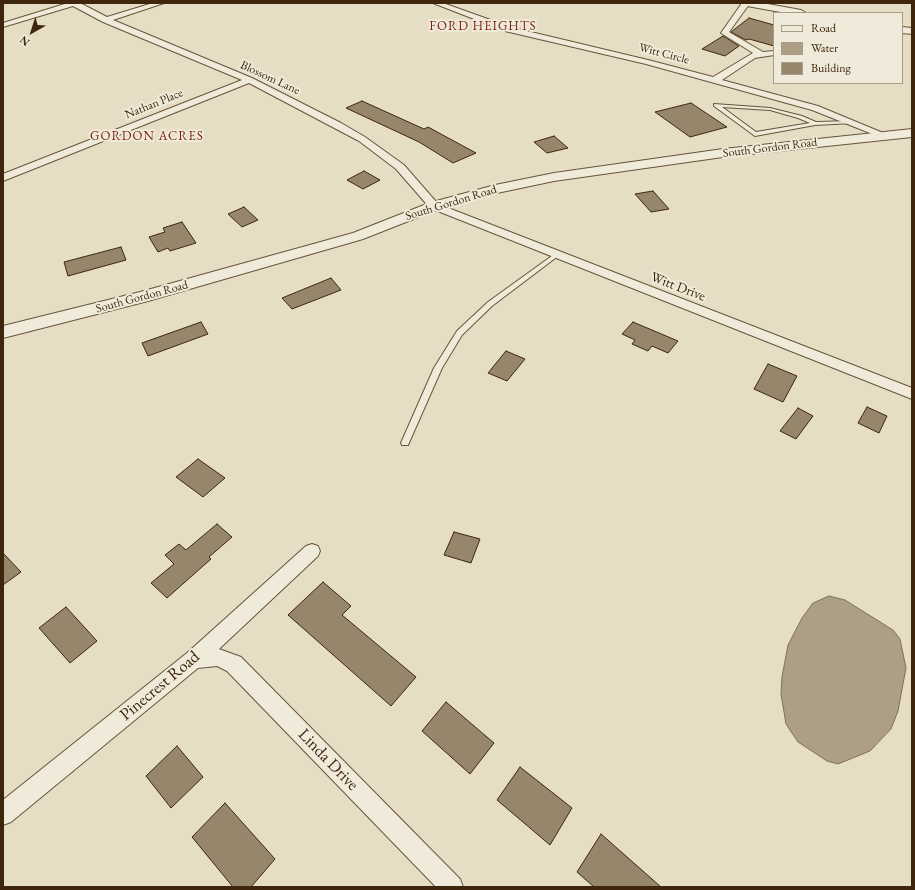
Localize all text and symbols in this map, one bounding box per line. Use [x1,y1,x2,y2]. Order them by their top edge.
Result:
north arrow [12,12,52,52]
legend [773,12,903,84]
district label: FORD HEIGHTS [429,18,537,34]
text: Road [811,20,836,36]
text: N [17,33,32,50]
street label: Witt Circle [637,40,691,68]
text: Water [811,40,838,56]
street label: Blossom Lane [238,58,302,98]
text: Building [811,60,851,76]
street label: Nathan Place [123,86,185,122]
district label: GORDON ACRES [90,128,204,144]
street label: South Gordon Road [722,135,818,161]
street label: South Gordon Road [404,182,498,224]
street label: Witt Drive [648,269,708,305]
street label: South Gordon Road [94,278,190,316]
street label: Pinecrest Road [116,647,204,725]
street label: Linda Drive [294,725,362,795]

